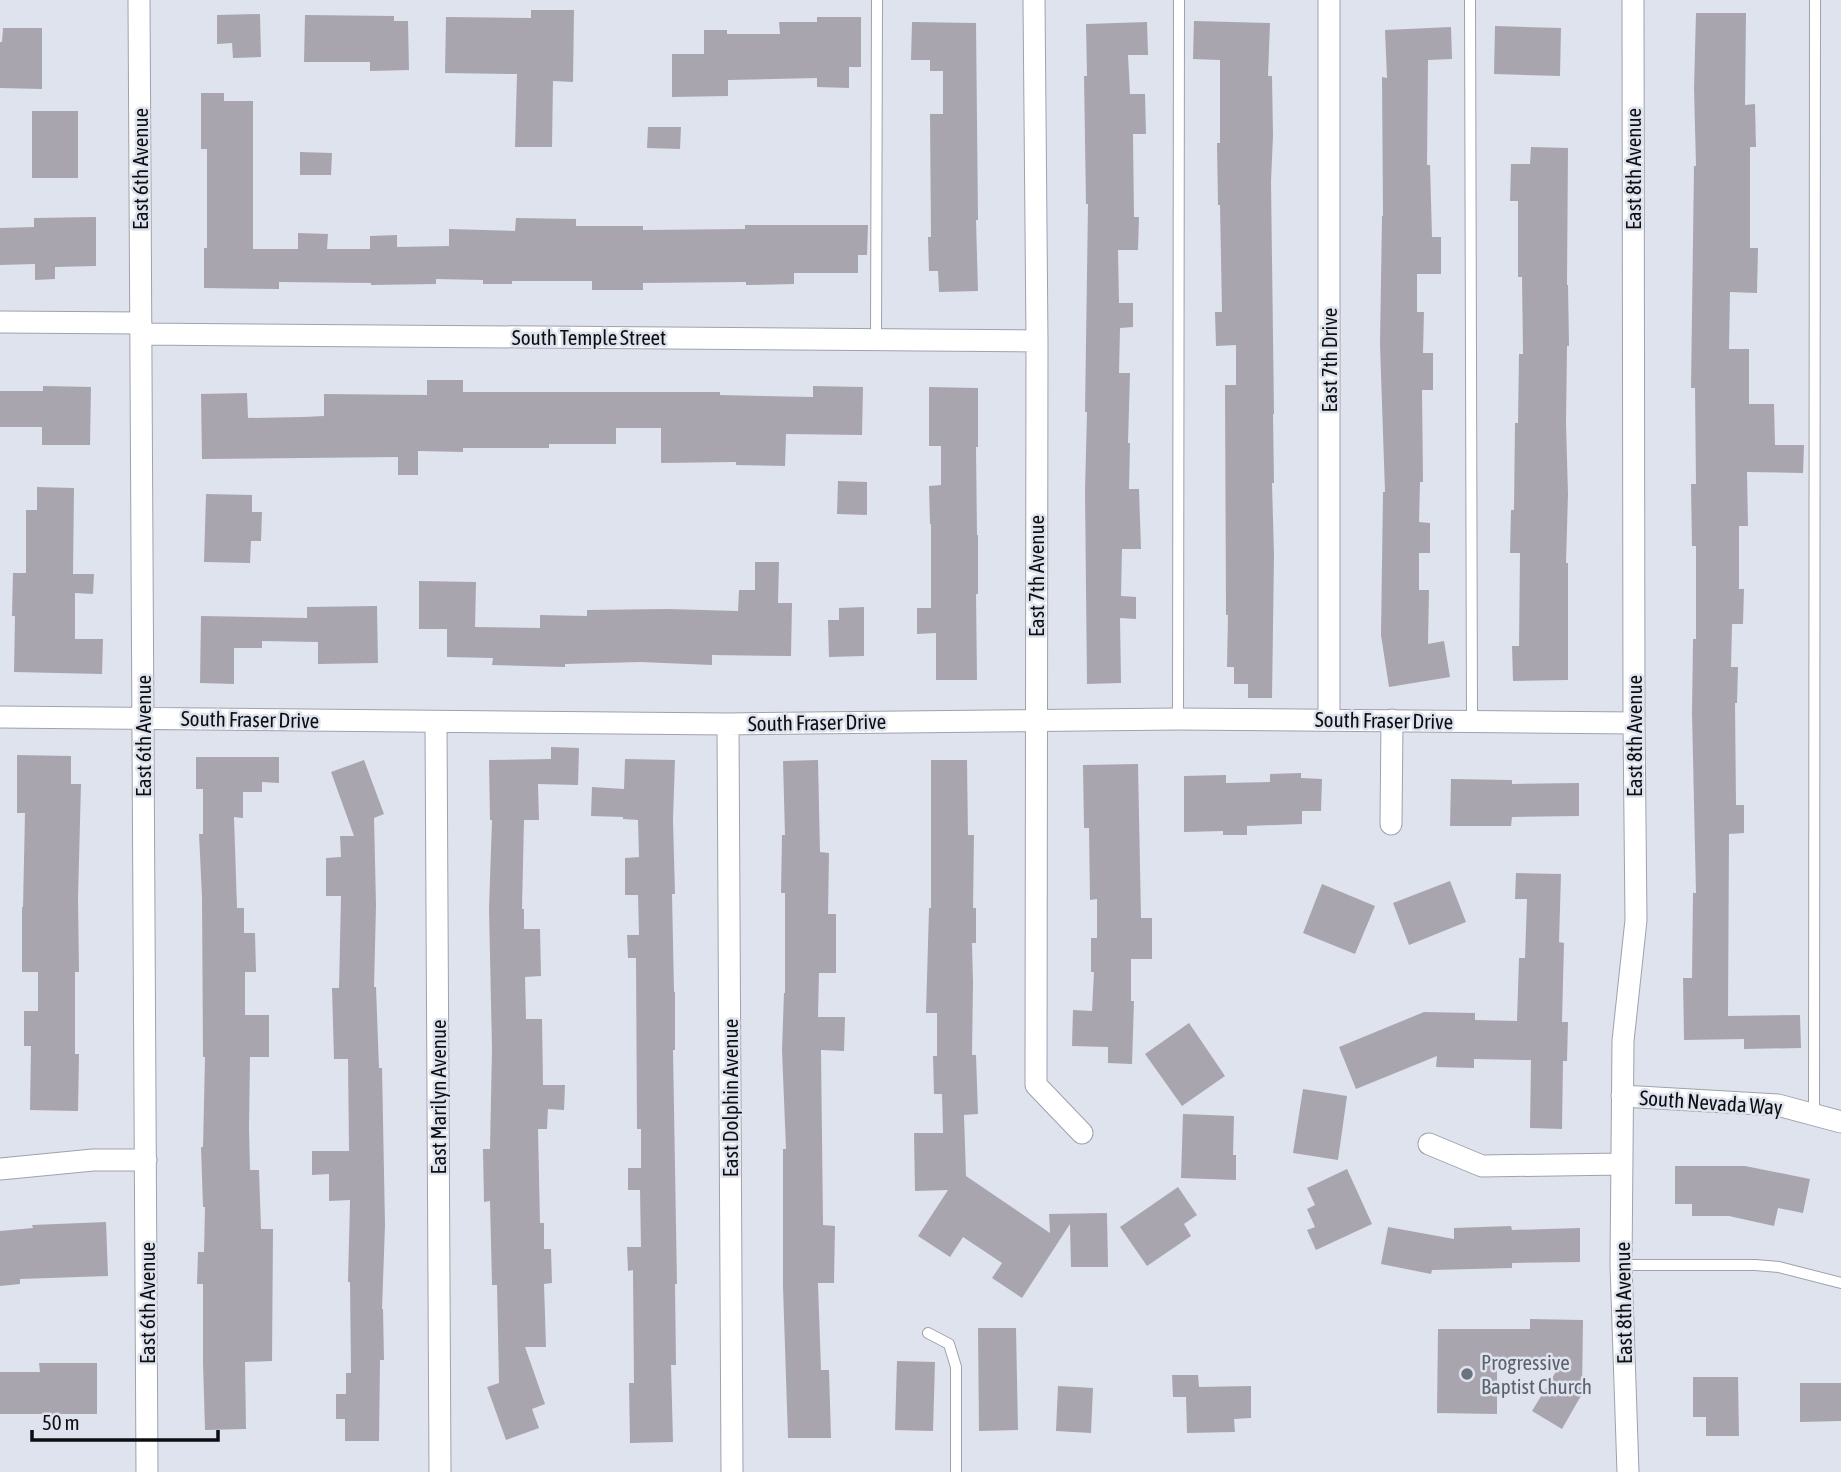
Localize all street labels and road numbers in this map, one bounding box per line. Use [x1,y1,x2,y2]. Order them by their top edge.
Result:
street label: East 6th Avenue [128,108,152,230]
street label: East 8th Avenue [1621,108,1645,230]
street label: East 7th Drive [1317,308,1341,412]
street label: South Temple Street [512,325,666,349]
street label: East 7th Avenue [1024,515,1048,637]
street label: East 6th Avenue [131,675,155,797]
street label: East 8th Avenue [1622,675,1646,797]
street label: South Fraser Drive [181,706,319,732]
street label: South Fraser Drive [1315,707,1453,733]
street label: South Fraser Drive [748,709,886,735]
street label: East Marilyn Avenue [426,1019,450,1175]
street label: East Dolphin Avenue [718,1019,742,1177]
street label: South Nevada Way [1639,1085,1784,1119]
street label: East 6th Avenue [135,1242,159,1364]
street label: East 8th Avenue [1610,1242,1636,1364]

